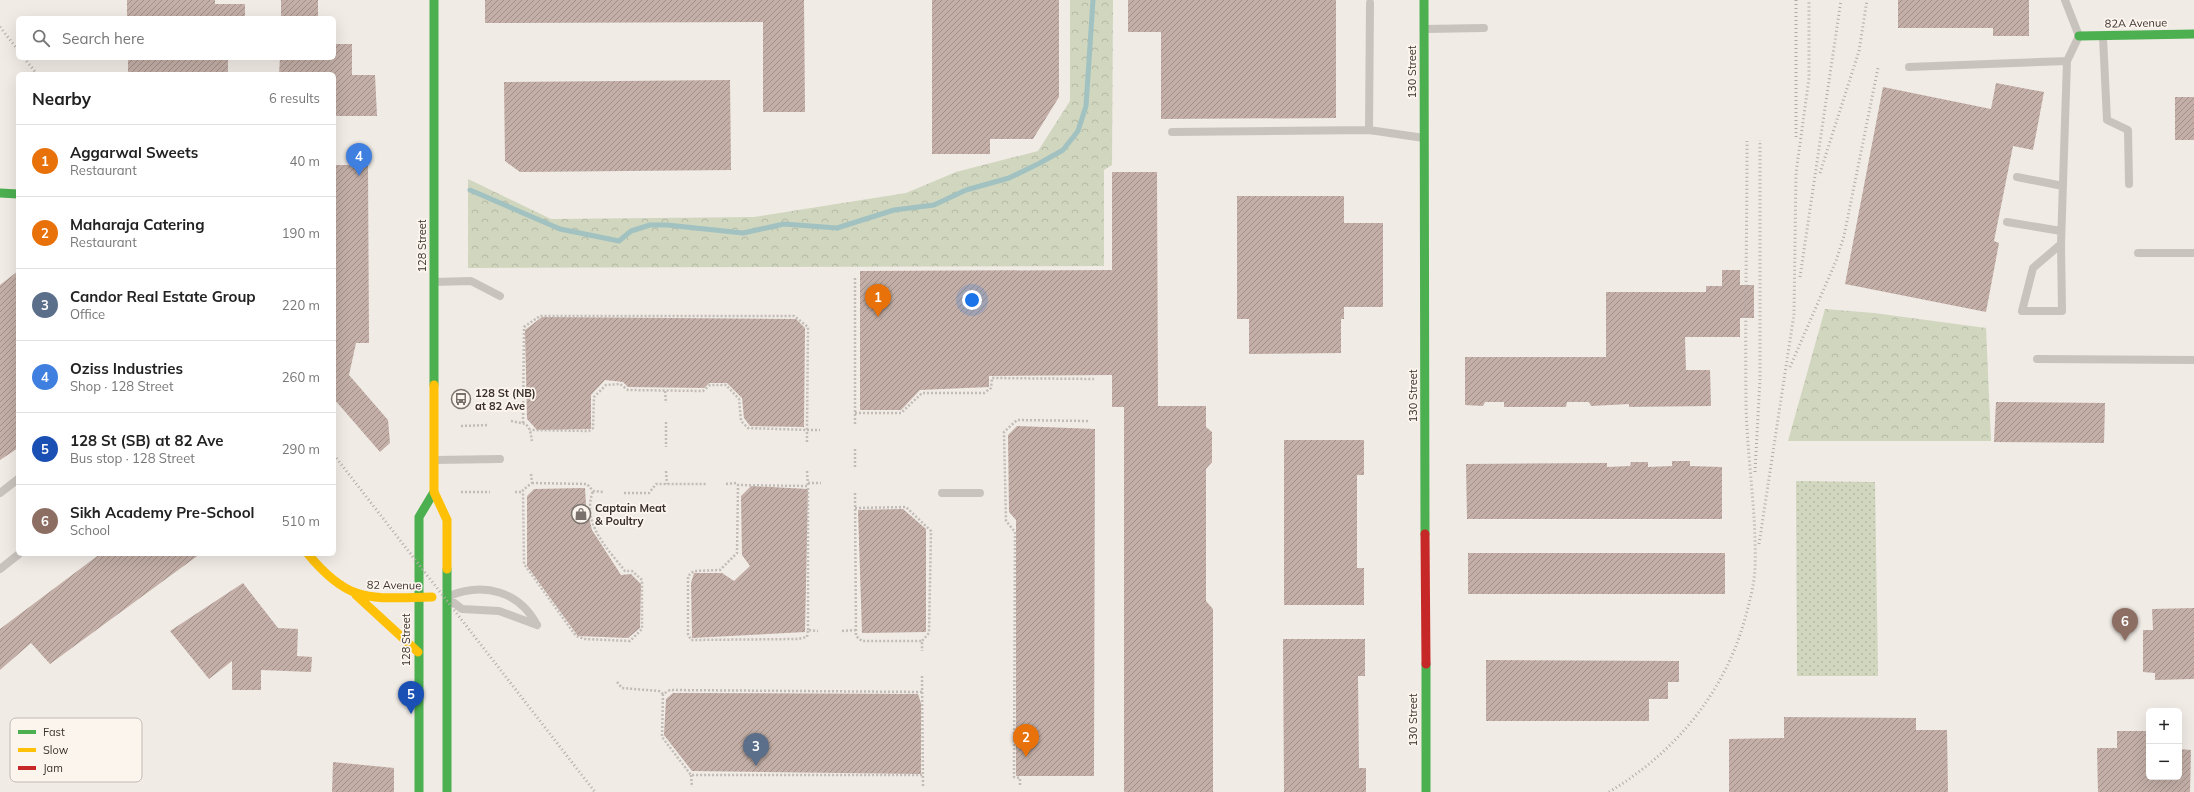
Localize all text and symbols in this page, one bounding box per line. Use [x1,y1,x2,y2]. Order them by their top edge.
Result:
street label: 82A Avenue [2105,15,2167,31]
search box [16,16,336,60]
icon: search [30,27,52,49]
text: Search here [62,29,144,48]
street label: 130 Street [1405,45,1419,99]
text: Nearby [32,88,91,109]
text: 6 results [269,90,320,106]
text: Aggarwal Sweets [70,143,198,162]
pin: 4 [346,143,372,176]
text: 1 [41,153,49,169]
text: 40 m [290,153,320,169]
text: Restaurant [70,162,137,178]
text: Maharaja Catering [70,215,204,234]
street label: 128 Street [415,219,429,273]
text: 2 [41,225,49,241]
text: 190 m [282,225,320,241]
text: Restaurant [70,234,137,250]
pin: 1 [865,284,891,317]
text: Candor Real Estate Group [70,287,256,306]
your location [962,290,982,310]
text: 3 [41,297,49,313]
text: 220 m [282,297,320,313]
text: Office [70,306,105,322]
text: Oziss Industries [70,359,183,378]
text: 4 [41,369,49,385]
text: 260 m [282,369,320,385]
street label: 130 Street [1406,369,1420,423]
text: Shop · 128 Street [70,378,173,394]
place label: 128 St (NB) at 82 Ave [475,386,536,413]
bus stop icon: 128 St (NB) at 82 Ave [450,388,472,410]
text: 128 St (SB) at 82 Ave [70,431,224,450]
text: 5 [41,441,49,457]
text: 290 m [282,441,320,457]
text: Bus stop · 128 Street [70,450,195,466]
place label: Captain Meat & Poultry [595,501,666,528]
text: Sikh Academy Pre-School [70,503,254,522]
shop icon: Captain Meat & Poultry [570,503,592,525]
text: 6 [41,513,49,529]
text: 510 m [282,513,320,529]
text: School [70,522,110,538]
street label: 82 Avenue [367,578,421,592]
pin: 6 [2112,608,2138,641]
street label: 128 Street [399,613,413,667]
pin: 5 [398,681,424,714]
street label: 130 Street [1406,693,1420,747]
map controls [2146,708,2182,780]
button: + [2146,708,2182,744]
legend [10,718,142,782]
pin: 2 [1013,724,1039,757]
text: Fast [43,725,65,739]
pin: 3 [743,733,769,766]
text: Slow [43,743,69,757]
button: − [2146,744,2182,780]
text: Jam [43,761,63,775]

